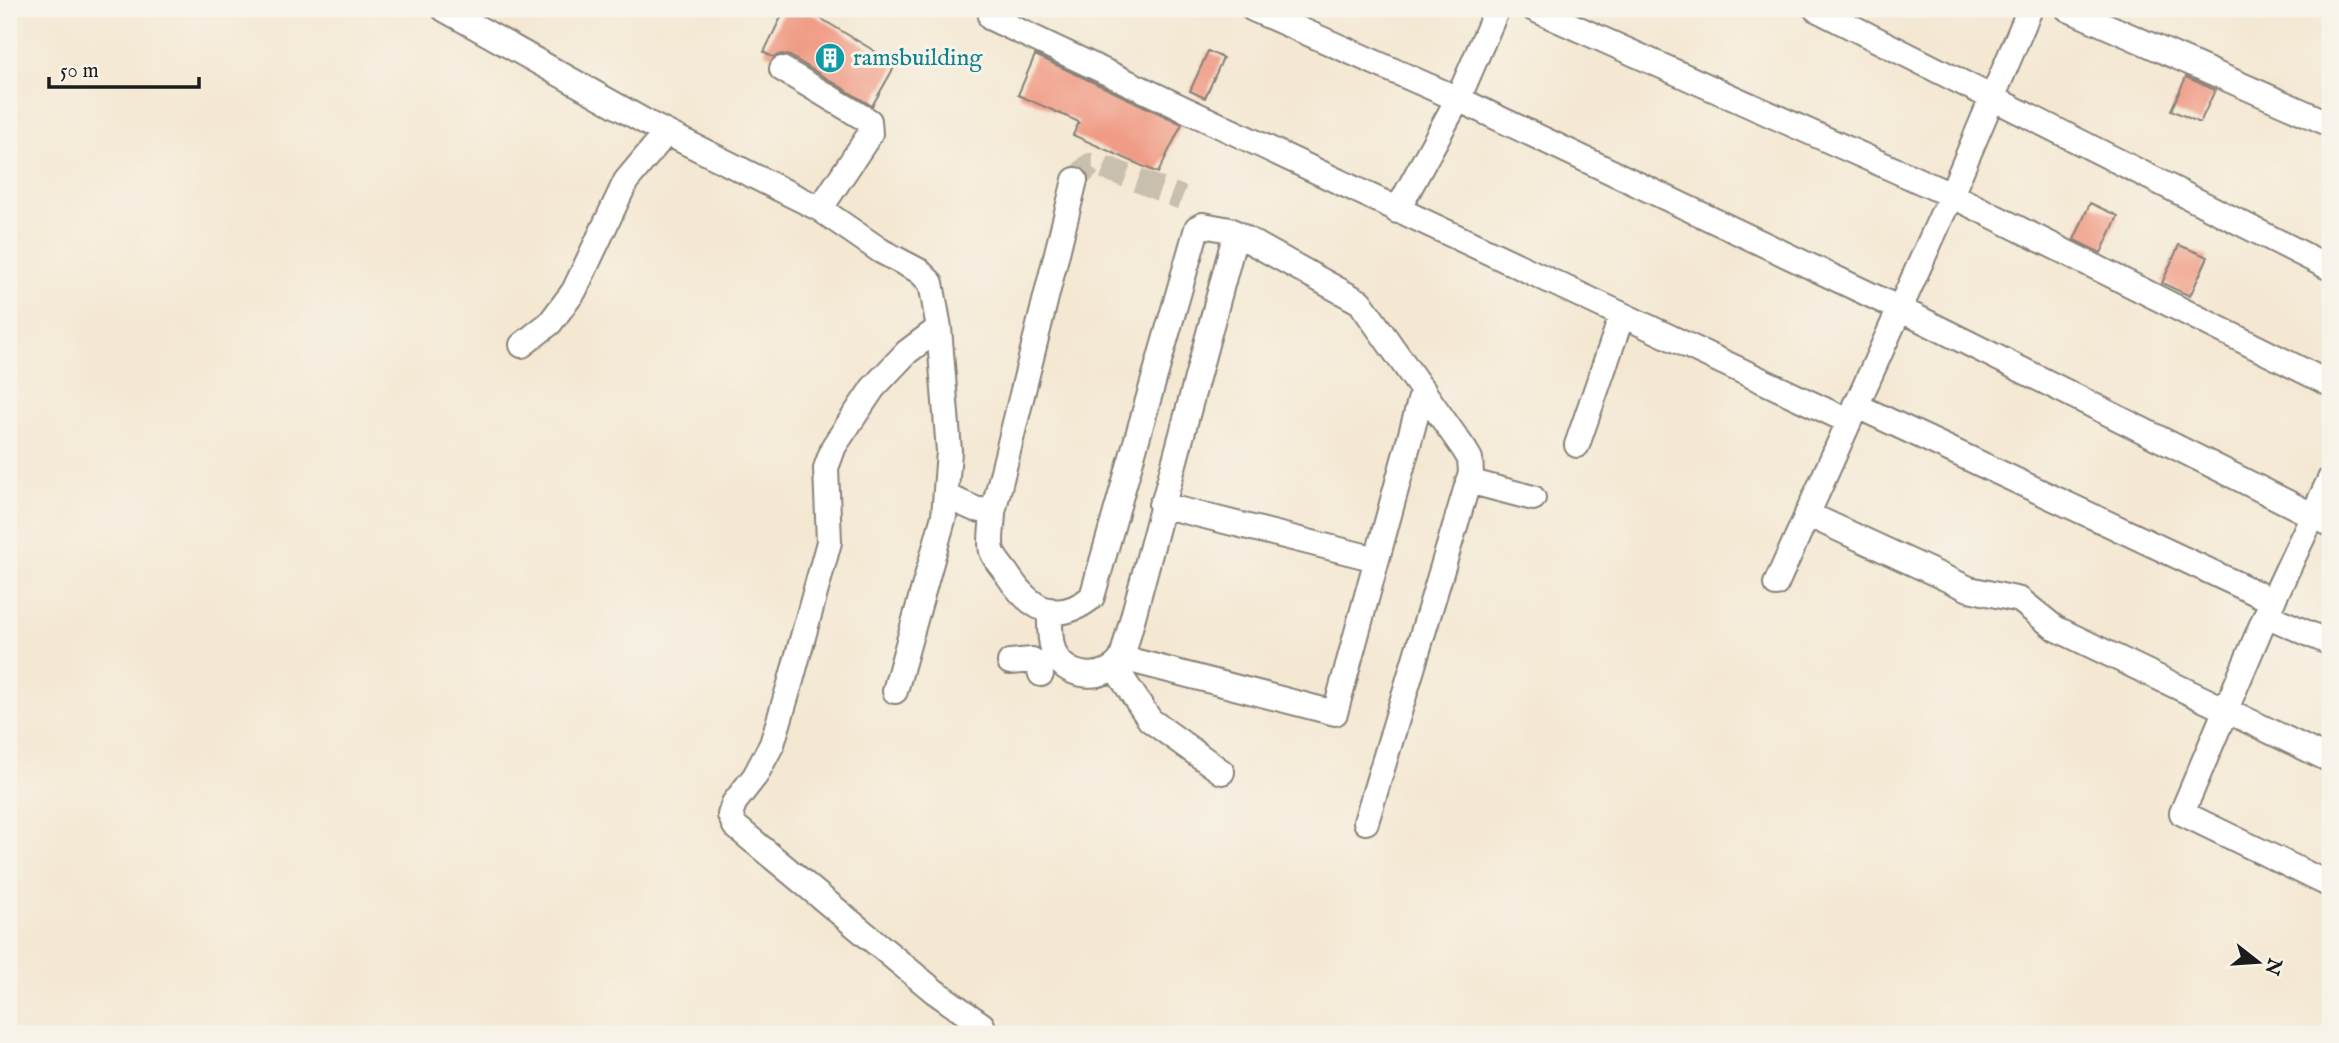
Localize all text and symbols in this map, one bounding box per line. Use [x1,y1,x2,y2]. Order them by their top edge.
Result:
building icon: ramsbuilding [813,41,847,75]
place label: ramsbuilding [853,43,983,74]
scale bar [49,46,200,90]
text: 50 m [60,58,99,85]
north arrow [2224,928,2294,998]
text: N [2258,954,2287,978]

